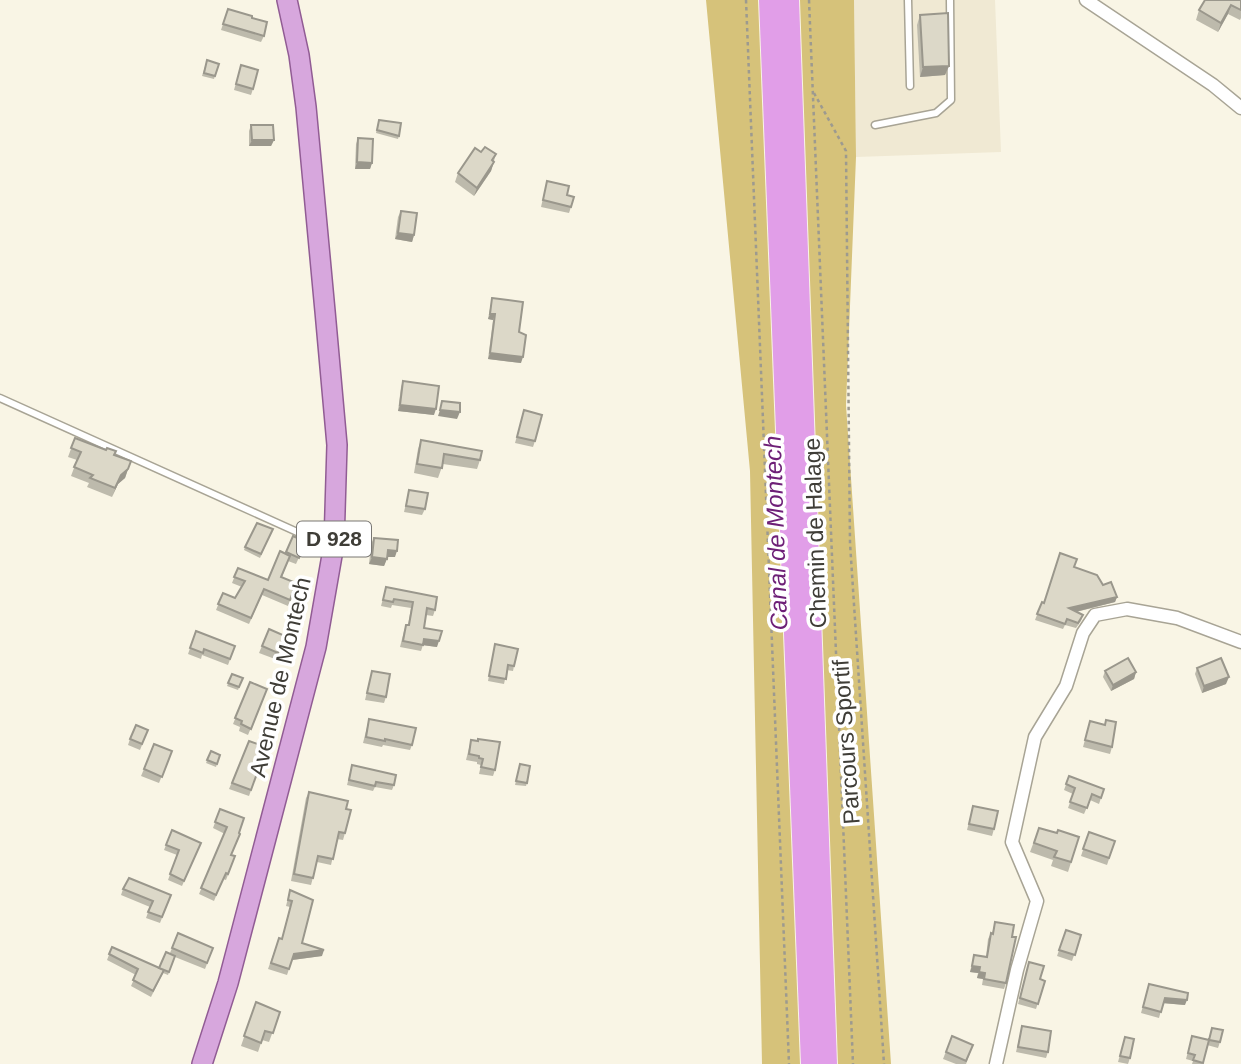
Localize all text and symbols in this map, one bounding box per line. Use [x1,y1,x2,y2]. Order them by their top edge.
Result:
water label: Canal de Montech [759,435,792,631]
street label: Chemin de Halage [799,437,831,629]
road number: D 928 [297,522,371,556]
street label: Avenue de Montech [244,575,316,779]
street label: Parcours Sportif [827,658,865,825]

